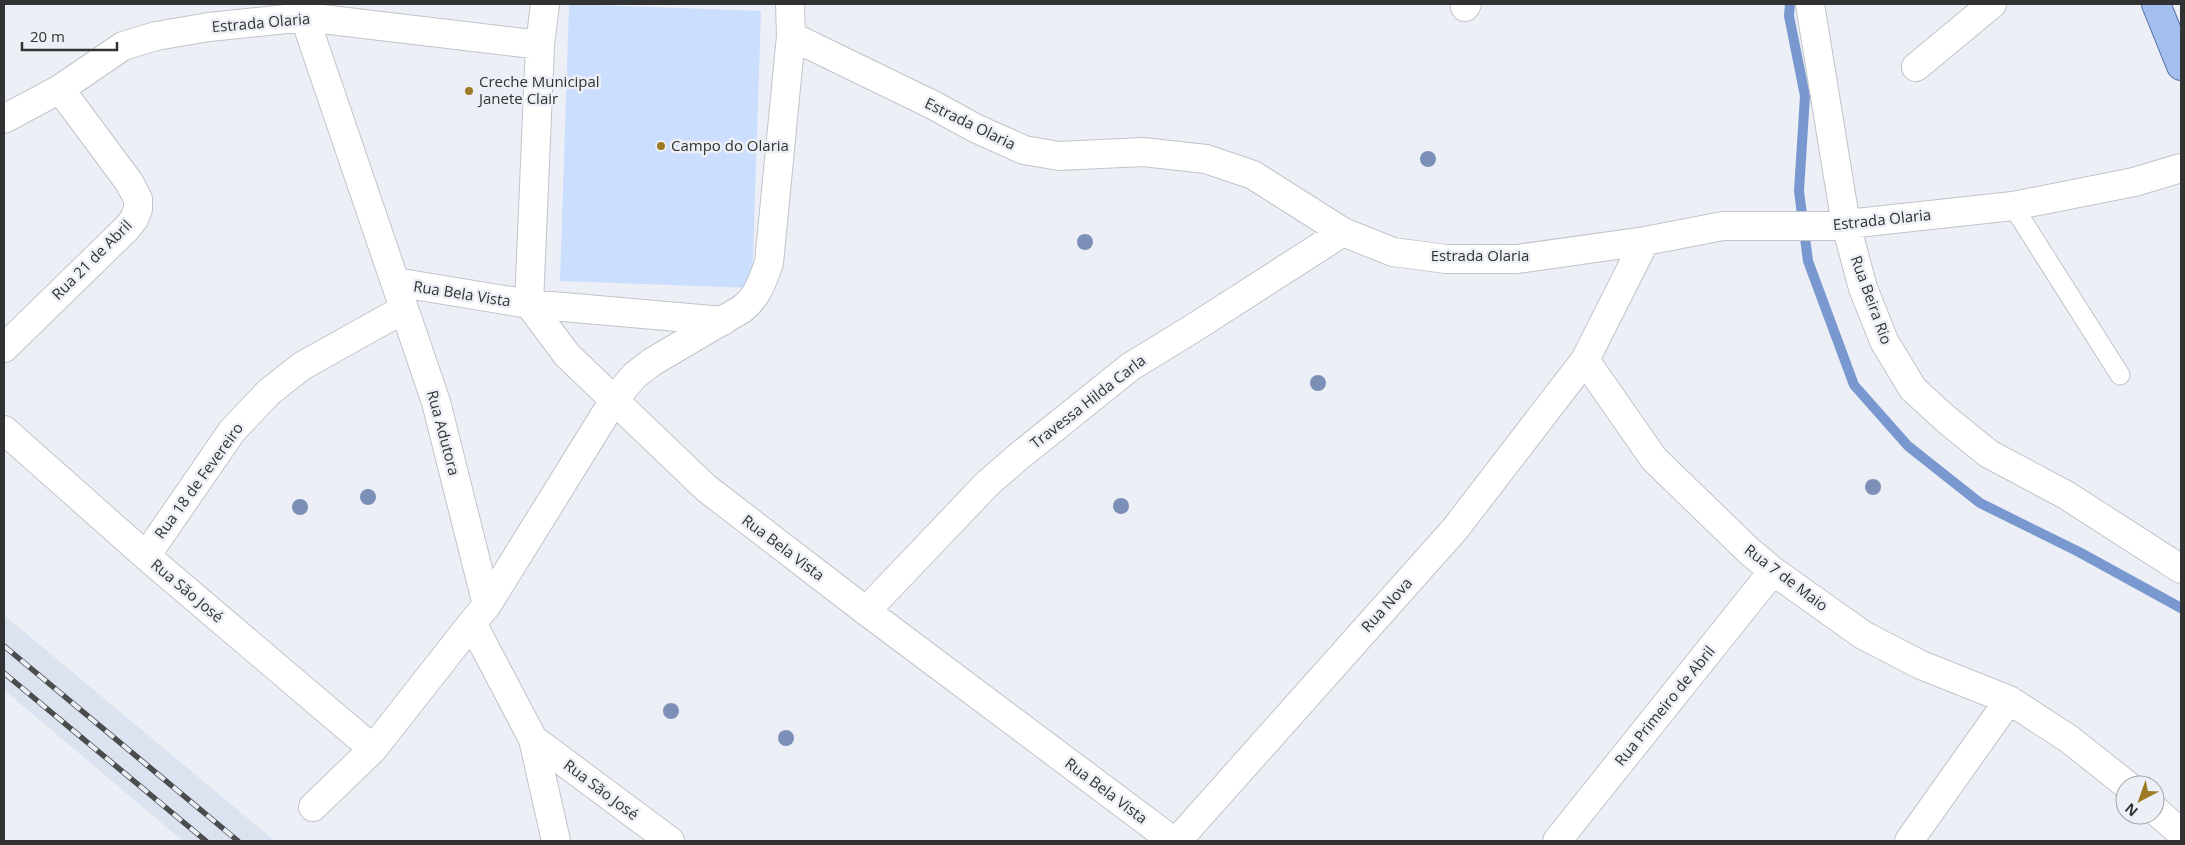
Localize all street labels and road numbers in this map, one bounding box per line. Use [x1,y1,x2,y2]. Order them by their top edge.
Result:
street label: Estrada Olaria [211,8,311,36]
street label: Estrada Olaria [922,92,1019,154]
street label: Estrada Olaria [1832,204,1932,234]
street label: Rua 21 de Abril [47,215,136,304]
street label: Estrada Olaria [1431,245,1529,265]
street label: Rua Beira Rio [1847,253,1897,347]
street label: Rua Bela Vista [412,275,512,311]
street label: Travessa Hilda Carla [1026,350,1149,453]
street label: Rua Adutora [423,388,465,478]
street label: Rua 18 de Fevereiro [149,418,247,542]
street label: Rua Bela Vista [738,510,829,585]
street label: Rua 7 de Maio [1741,539,1832,615]
street label: Rua São José [147,554,228,626]
street label: Rua Nova [1356,573,1416,636]
street label: Rua Primeiro de Abril [1610,641,1719,769]
street label: Rua Bela Vista [1061,753,1152,828]
street label: Rua São José [560,754,643,824]

